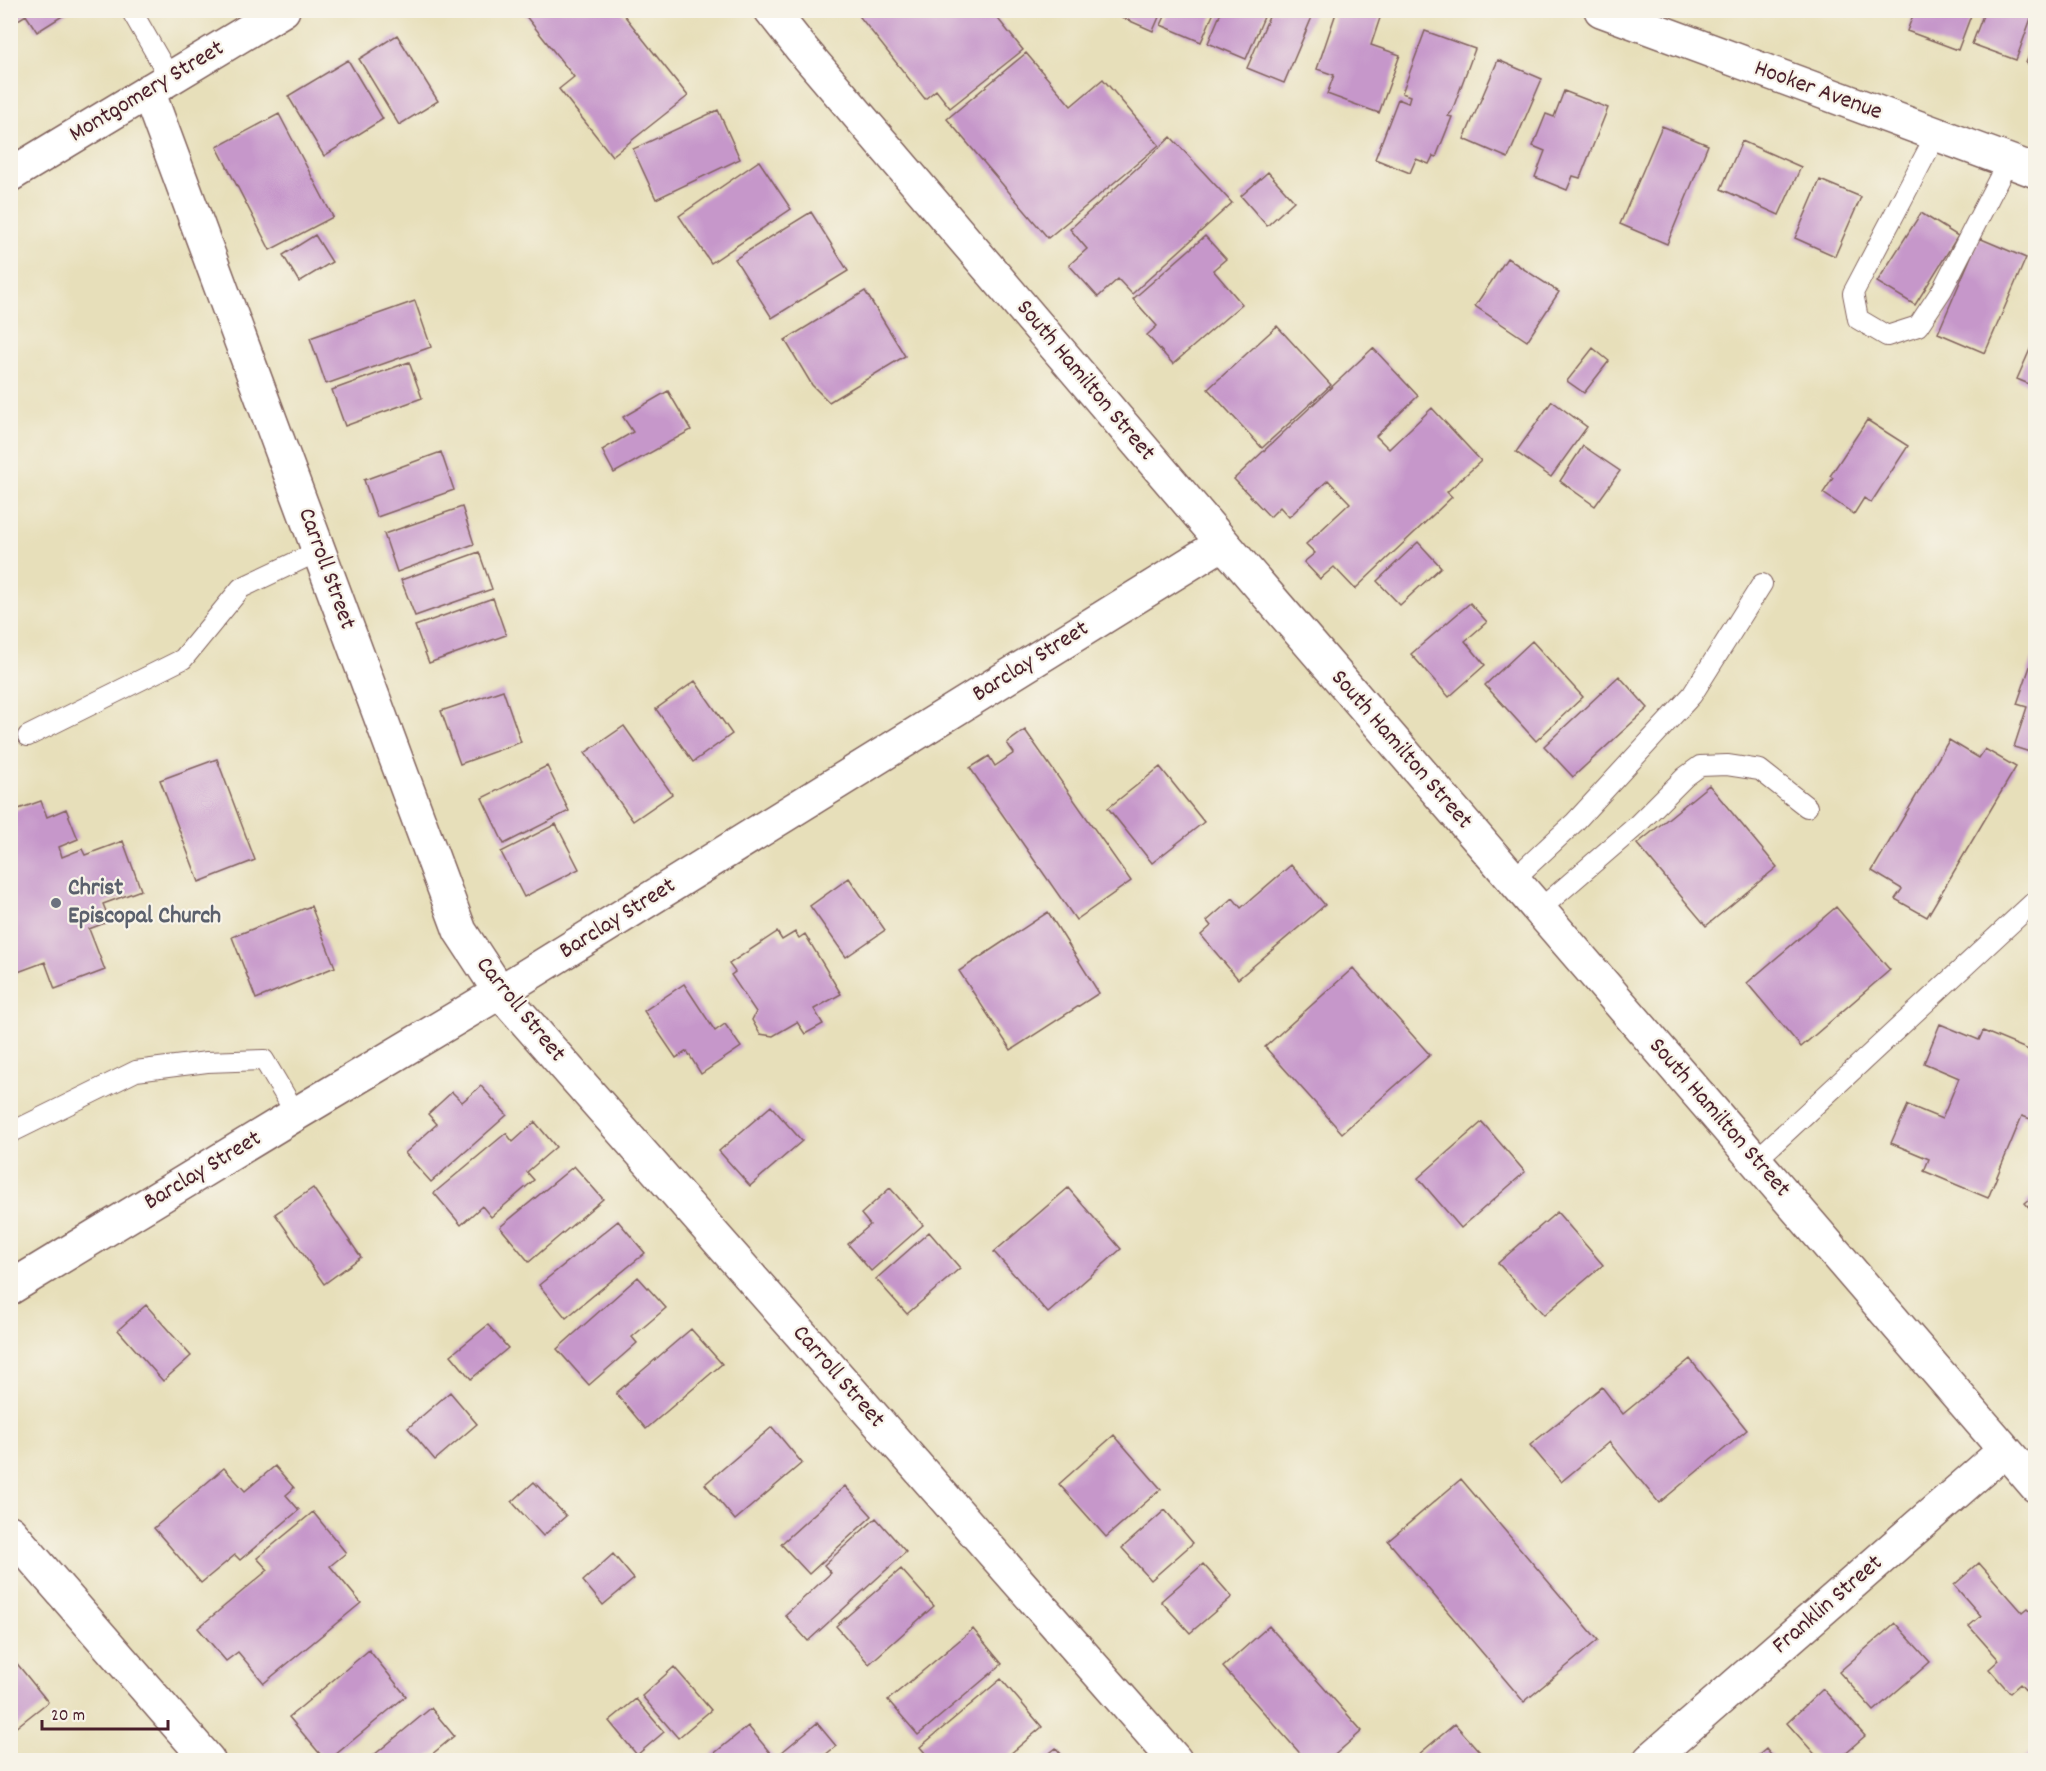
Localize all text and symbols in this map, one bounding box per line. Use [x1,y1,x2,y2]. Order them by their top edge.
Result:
street label: Montgomery Street [63,32,231,152]
street label: Hooker Avenue [1749,52,1887,130]
street label: South Hamilton Street [1007,293,1163,469]
street label: Carroll Street [288,504,364,635]
street label: Barclay Street [966,613,1096,711]
street label: South Hamilton Street [1322,663,1480,837]
street label: Barclay Street [553,870,683,968]
place label: Christ Episcopal Church [68,872,221,934]
marker: Christ Episcopal Church [49,896,63,910]
street label: Carroll Street [467,950,573,1070]
street label: South Hamilton Street [1640,1031,1798,1205]
street label: Barclay Street [138,1122,268,1219]
street label: Carroll Street [784,1318,893,1436]
street label: Franklin Street [1765,1547,1891,1663]
scale bar [42,1693,168,1731]
text: 20 m [51,1704,85,1729]

